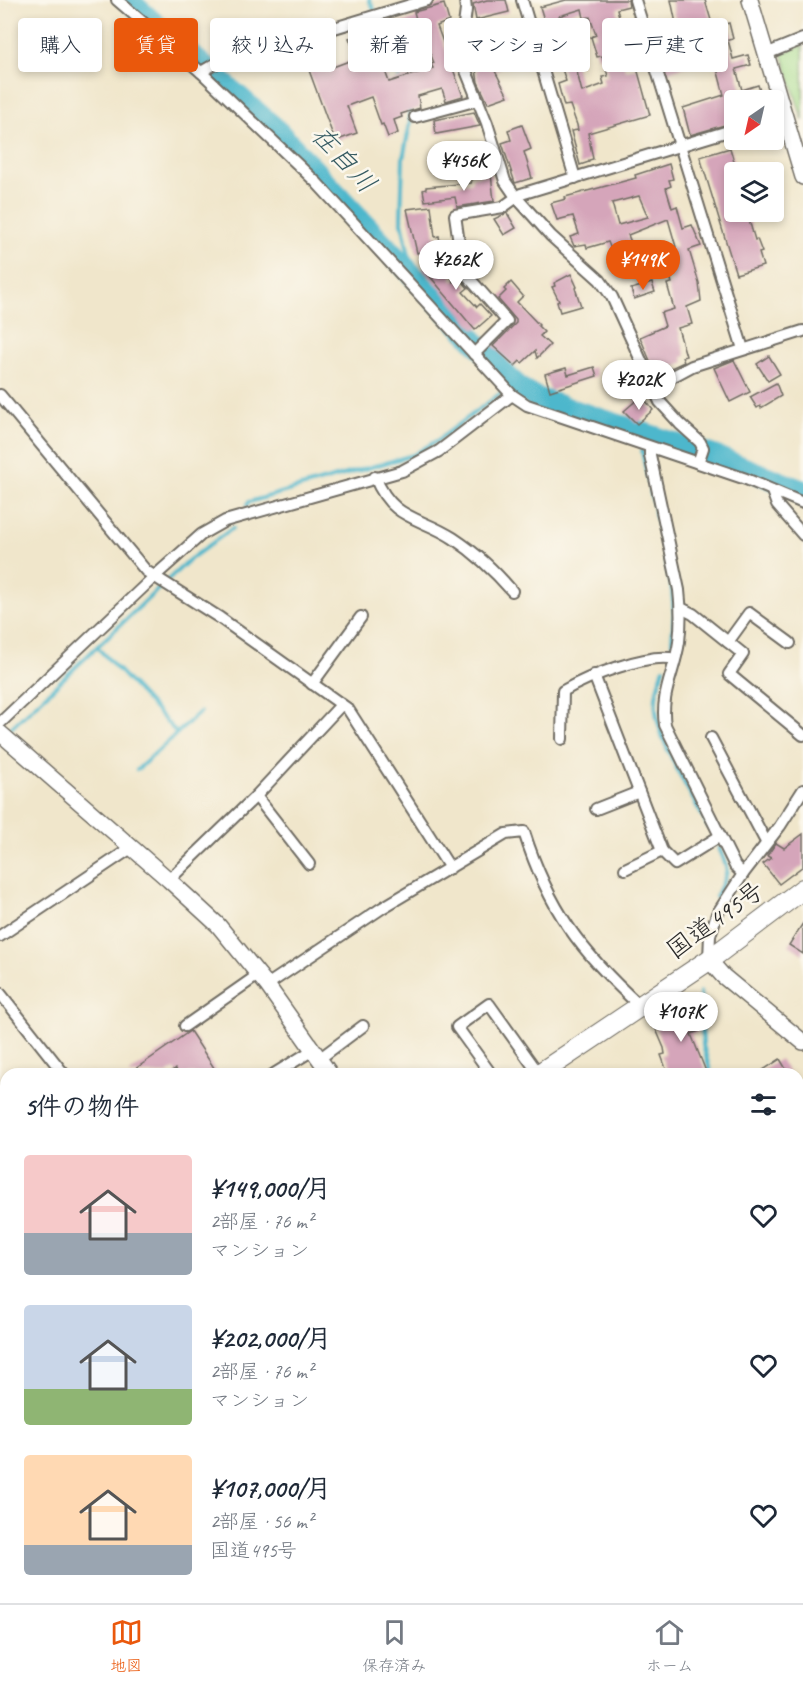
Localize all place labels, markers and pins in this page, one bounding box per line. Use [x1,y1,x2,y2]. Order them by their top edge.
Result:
pin: ¥456K [422,141,506,192]
pin: ¥262K [414,240,498,291]
pin: ¥149K [601,240,685,291]
pin: ¥202K [597,360,681,411]
pin: ¥107K [639,992,723,1043]

